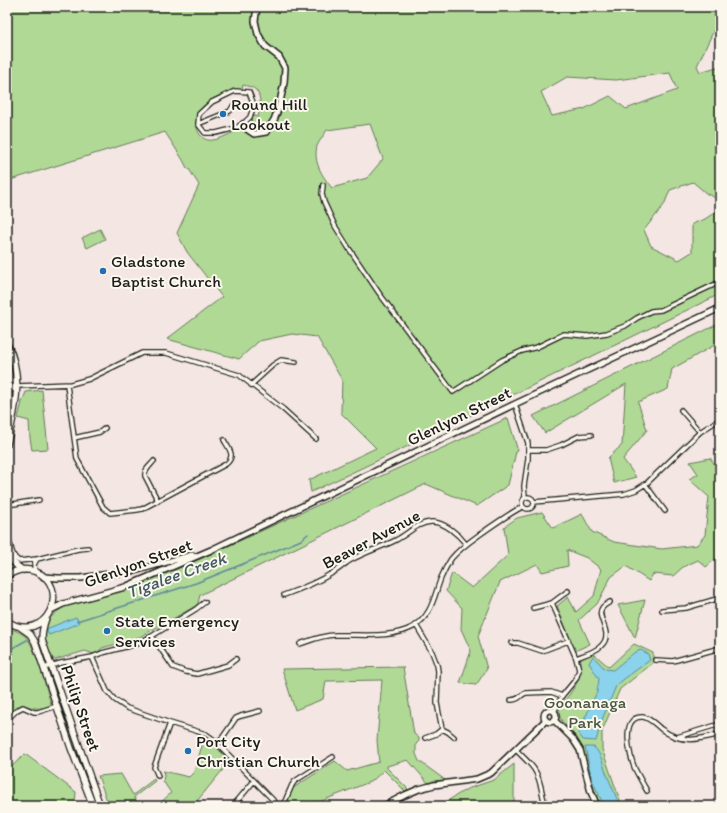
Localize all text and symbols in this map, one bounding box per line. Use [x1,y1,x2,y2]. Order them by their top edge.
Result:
place label: Round Hill Lookout [231,94,308,134]
marker: Round Hill Lookout [218,109,228,119]
place label: Gladstone Baptist Church [111,251,221,291]
marker: Gladstone Baptist Church [98,266,108,276]
street label: Glenlyon Street [404,382,515,450]
street label: Beaver Avenue [319,505,423,573]
street label: Glenlyon Street [81,534,195,592]
water label: Tigalee Creek [123,546,230,603]
place label: State Emergency Services [115,611,239,651]
marker: State Emergency Services [102,626,112,636]
street label: Philip Street [57,662,105,754]
park label: Goonanaga Park [544,692,626,732]
place label: Port City Christian Church [196,731,320,771]
marker: Port City Christian Church [183,746,193,756]

